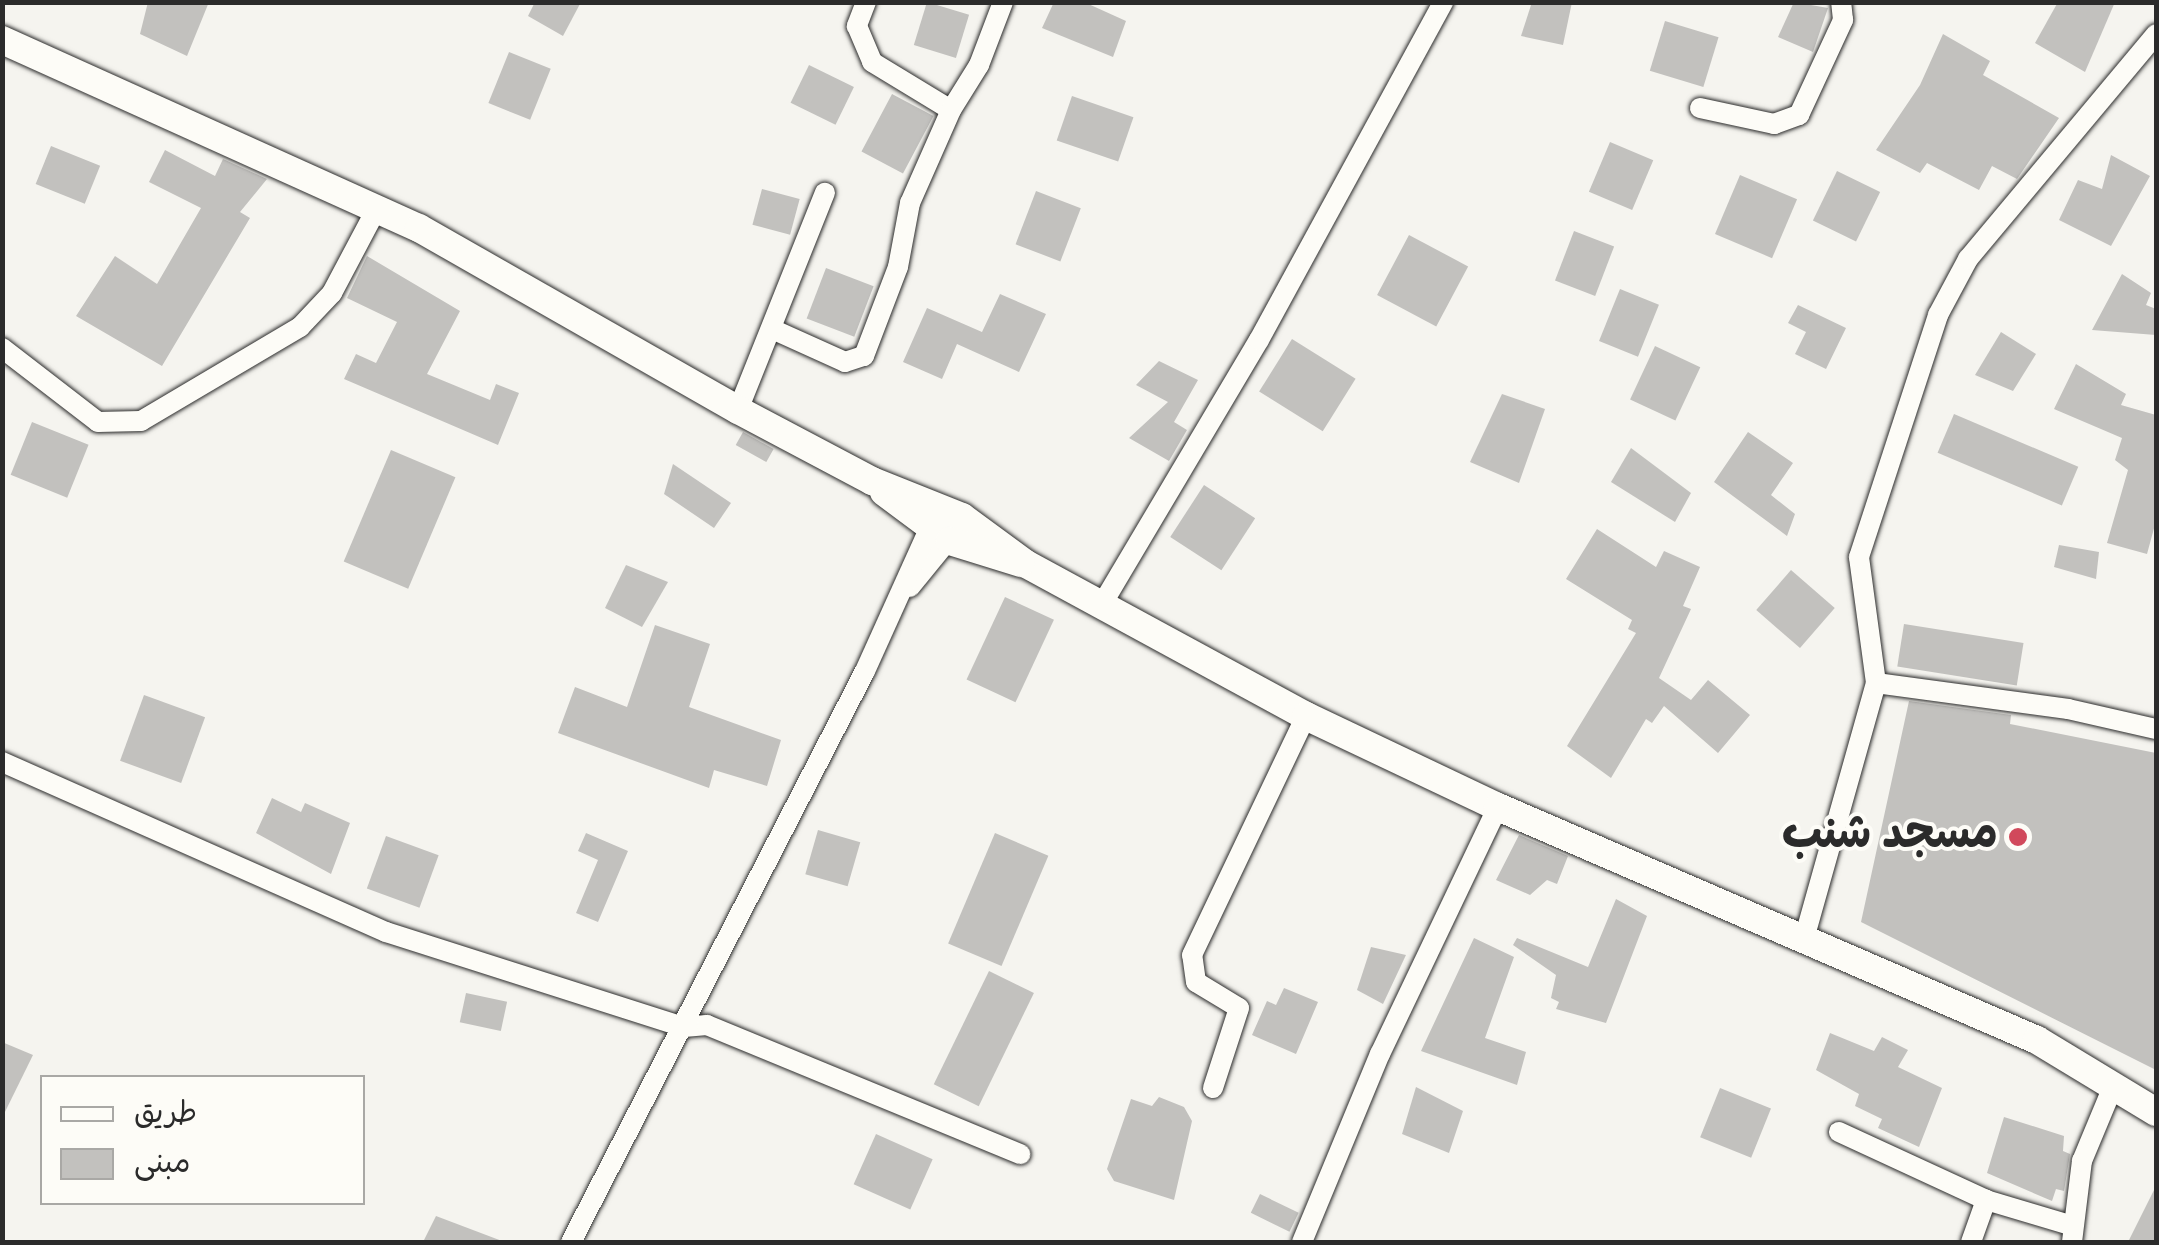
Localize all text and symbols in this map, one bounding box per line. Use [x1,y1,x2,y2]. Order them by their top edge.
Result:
place label: مسجد شنب [1782,810,1998,864]
marker: مسجد شنب [2007,826,2029,848]
legend [40,1075,365,1205]
text: طريق [134,1093,197,1137]
text: مبنى [134,1143,190,1187]

